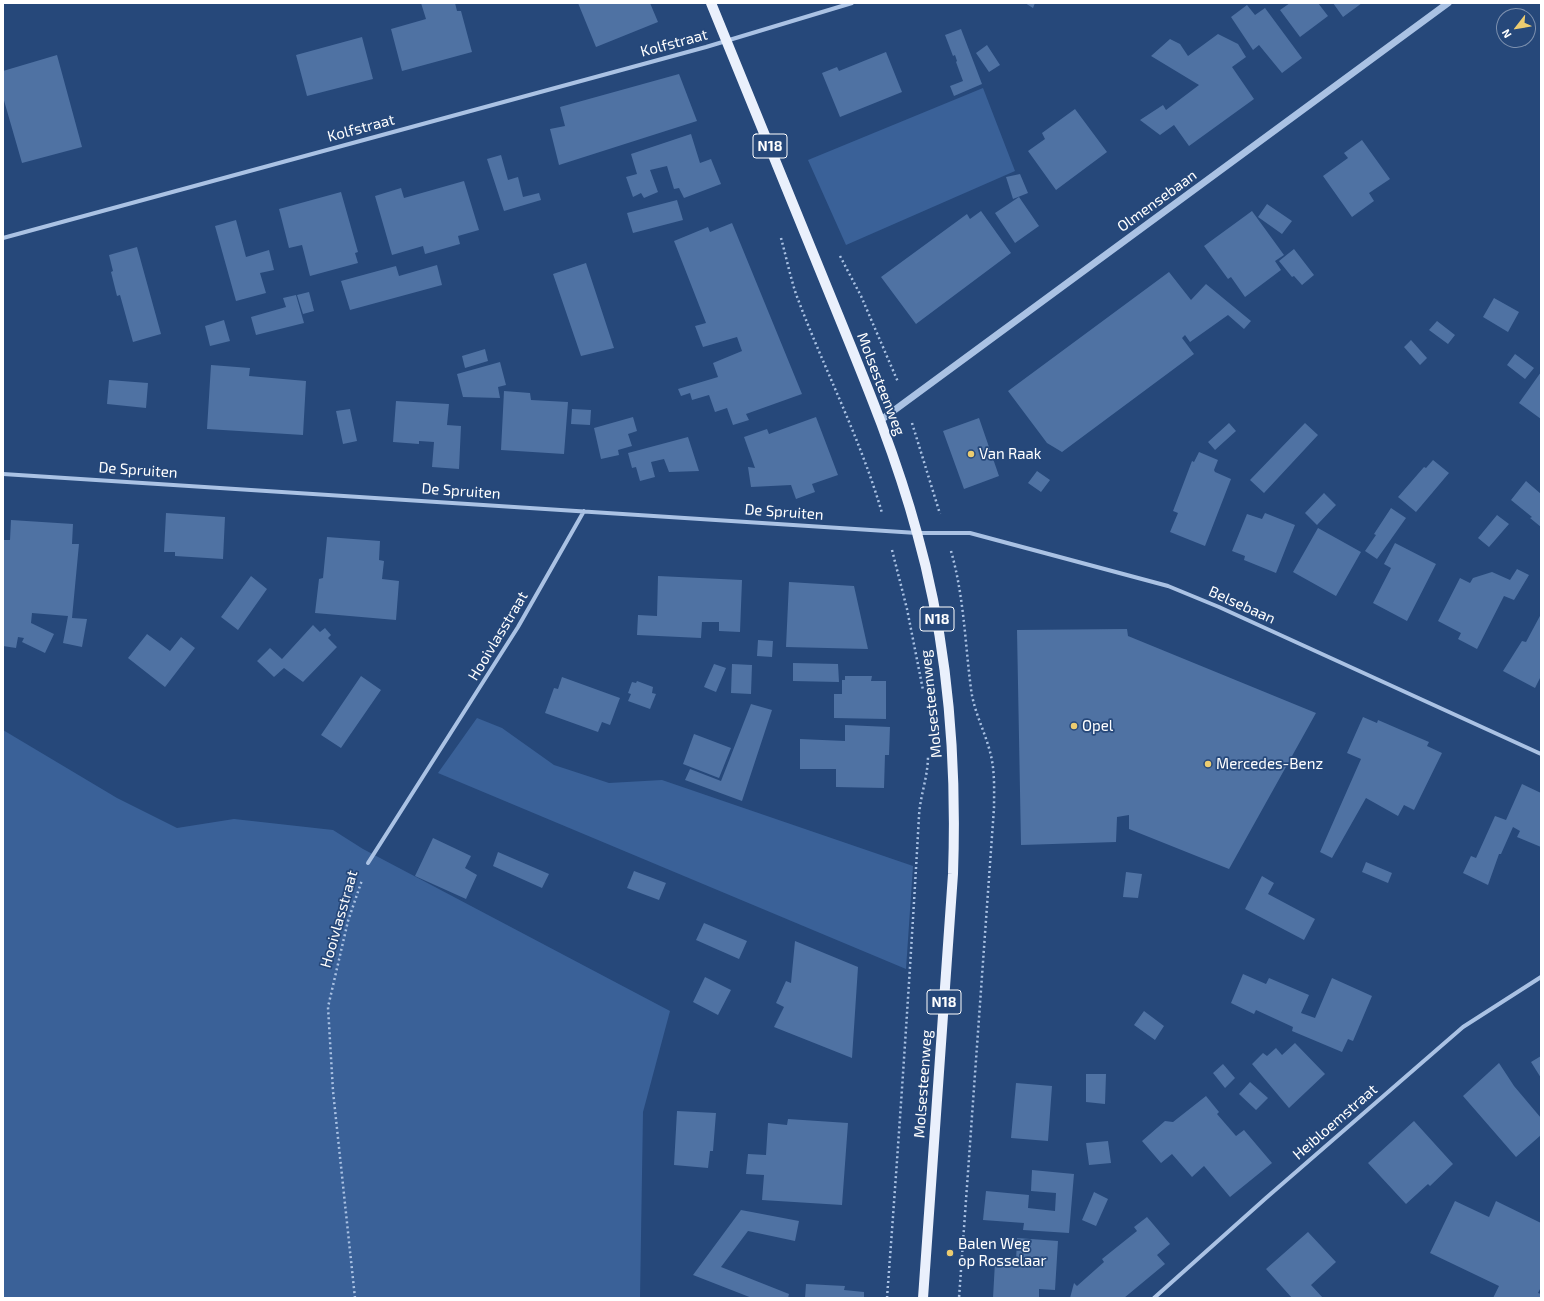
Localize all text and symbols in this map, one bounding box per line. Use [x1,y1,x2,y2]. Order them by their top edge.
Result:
north arrow [1496,8,1536,48]
street label: Kolfstraat [638,25,710,61]
text: N [1499,27,1514,41]
street label: Kolfstraat [325,110,397,146]
road number: N18 [753,134,787,158]
street label: Olmensebaan [1114,166,1200,236]
street label: Molsesteenweg [853,330,909,438]
place label: Van Raak [979,445,1041,463]
marker: Van Raak [966,449,976,459]
street label: De Spruiten [98,458,178,482]
street label: De Spruiten [421,479,501,503]
street label: De Spruiten [744,500,824,524]
street label: Belsebaan [1206,582,1278,628]
street label: Hooivlasstraat [464,588,532,684]
road number: N18 [920,607,954,631]
street label: Molsesteenweg [916,649,946,759]
place label: Opel [1082,717,1113,735]
marker: Opel [1069,721,1079,731]
place label: Mercedes-Benz [1216,755,1323,773]
marker: Mercedes-Benz [1203,759,1213,769]
street label: Hooivlasstraat [316,868,362,970]
road number: N18 [927,990,961,1014]
street label: Molsesteenweg [910,1029,936,1139]
street label: Heibloemstraat [1289,1080,1381,1164]
place label: Balen Weg op Rosselaar [958,1235,1047,1270]
marker: Balen Weg op Rosselaar [945,1248,955,1258]

